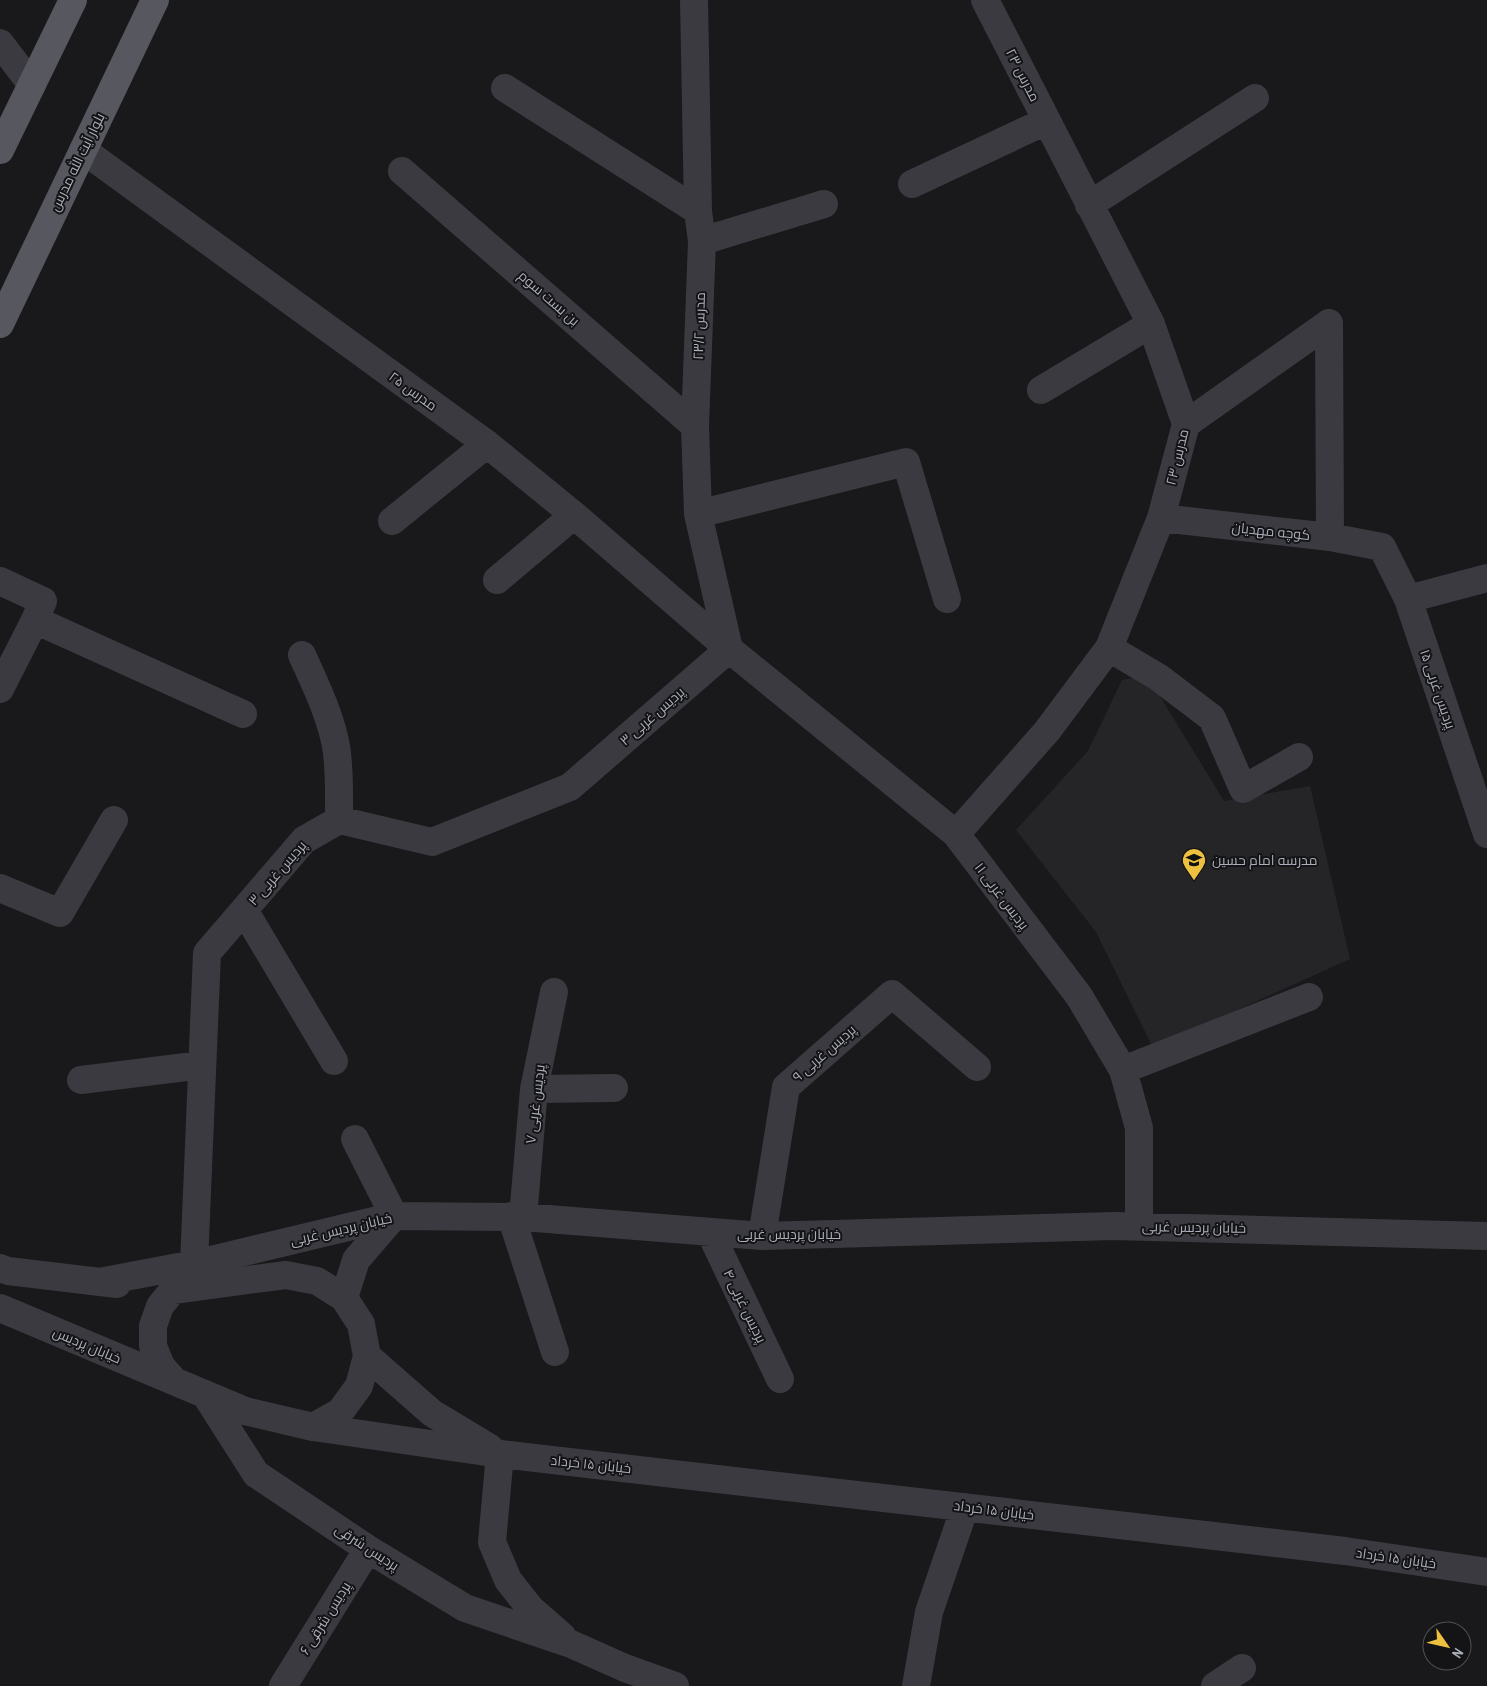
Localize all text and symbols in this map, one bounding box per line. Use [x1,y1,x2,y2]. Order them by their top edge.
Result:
street label: مدرس ۲۳ [1002,45,1044,105]
street label: بلوار آیت الله مدرس [45,110,109,214]
street label: بن بست سوم [514,266,583,330]
street label: مدرس ۲۳/۲ [689,292,709,360]
street label: مدرس ۲۵ [385,367,441,415]
street label: مدرس ۲۳ [1161,427,1193,487]
street label: کوچه مهدیان [1231,518,1311,545]
street label: پردیس غربی ۱۵ [1415,647,1460,732]
street label: پردیس غربی ۳ [616,683,689,750]
street label: پردیس غربی ۳ [244,837,311,910]
school or university icon: مدرسه امام حسین [1181,847,1207,881]
place label: مدرسه امام حسین [1212,851,1318,870]
street label: پردیس غربی ۱۱ [970,859,1033,934]
street label: پردیس غربی ۹ [789,1020,860,1086]
street label: پردیس غربی ۷ [521,1063,550,1145]
street label: خیابان پردیس غربی [288,1209,394,1250]
street label: خیابان پردیس غربی [1142,1217,1246,1238]
street label: خیابان پردیس غربی [737,1225,841,1244]
street label: پردیس غربی ۴ [718,1266,771,1347]
street label: خیابان پردیس [50,1323,124,1368]
street label: خیابان ۱۵ خرداد [550,1451,632,1477]
street label: خیابان ۱۵ خرداد [953,1496,1035,1524]
street label: پردیس شرقی [331,1520,403,1575]
street label: خیابان ۱۵ خرداد [1355,1543,1437,1573]
street label: پردیس شرقی ۶ [295,1578,356,1658]
north arrow [1422,1621,1472,1671]
text: N [1448,1645,1468,1662]

